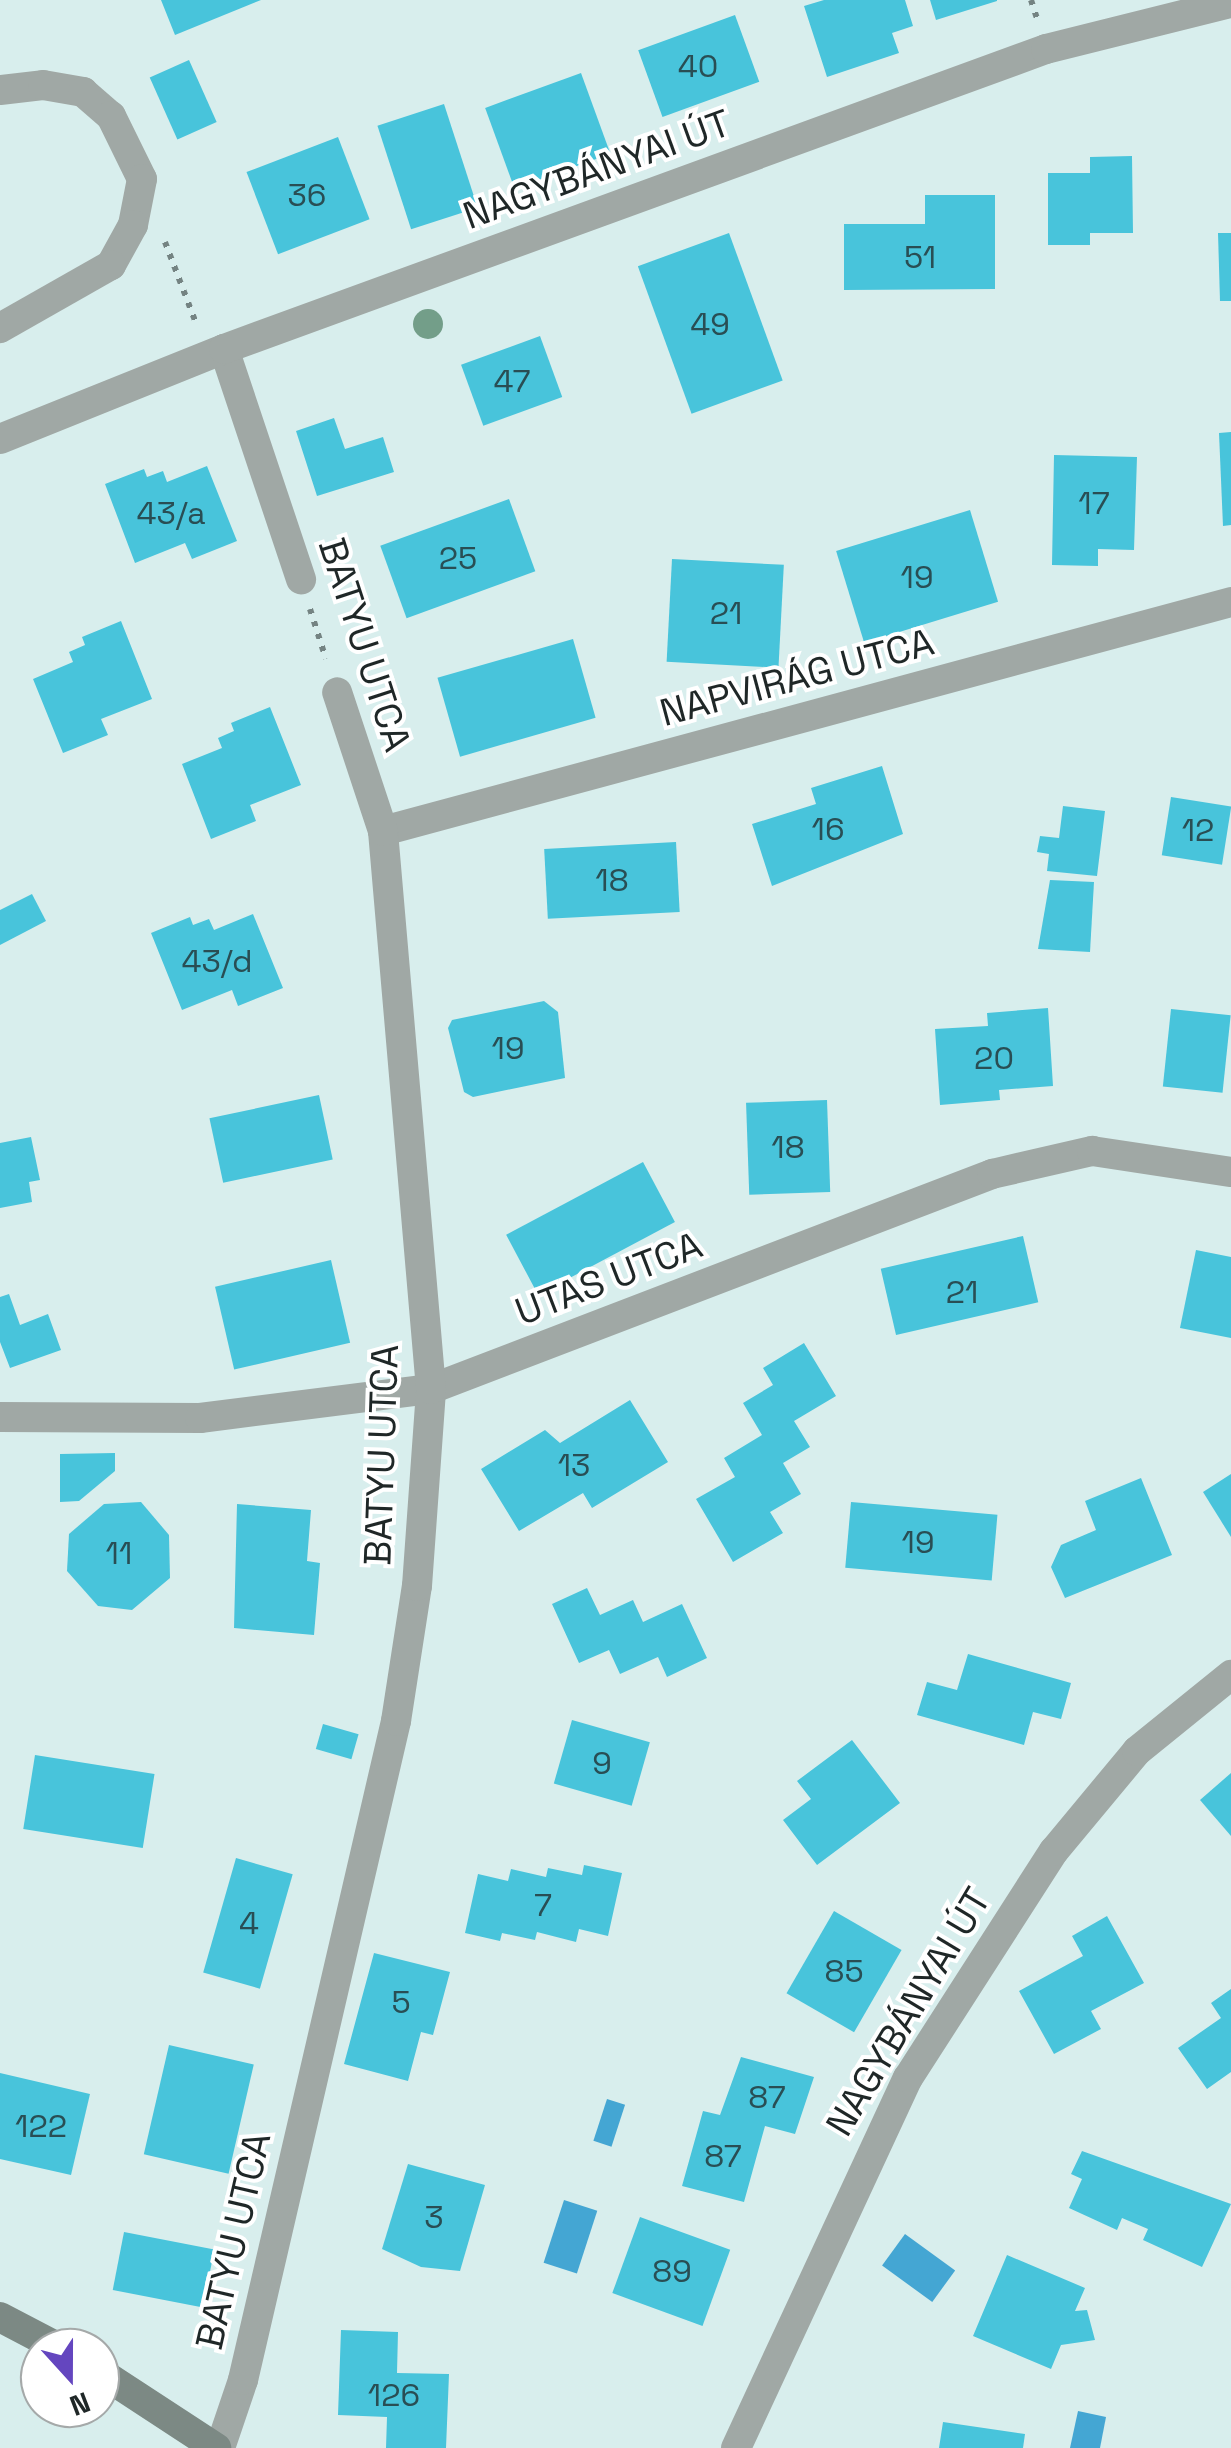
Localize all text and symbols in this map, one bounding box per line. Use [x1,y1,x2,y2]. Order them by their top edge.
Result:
house number: 40 [678,47,718,85]
street label: NAGYBÁNYAI ÚT [457,101,737,239]
house number: 36 [288,176,326,214]
house number: 51 [904,238,936,276]
house number: 49 [690,305,730,343]
house number: 47 [493,362,531,400]
house number: 17 [1078,484,1110,522]
house number: 43/a [136,494,206,532]
street label: BATYU UTCA [308,533,420,757]
house number: 25 [439,539,477,577]
house number: 19 [901,558,933,596]
house number: 21 [710,594,742,632]
street label: NAPVIRÁG UTCA [655,620,939,736]
house number: 16 [812,810,844,848]
house number: 12 [1182,811,1214,849]
house number: 18 [595,861,629,899]
house number: 43/d [181,942,253,980]
house number: 19 [492,1029,524,1067]
house number: 20 [974,1039,1014,1077]
house number: 18 [771,1128,805,1166]
street label: UTAS UTCA [509,1223,709,1335]
house number: 21 [946,1273,978,1311]
street label: BATYU UTCA [355,1344,409,1566]
house number: 13 [558,1446,590,1484]
house number: 19 [902,1523,934,1561]
house number: 11 [106,1534,132,1572]
house number: 9 [592,1744,612,1782]
street label: NAGYBÁNYAI ÚT [817,1880,1001,2144]
house number: 7 [534,1886,552,1924]
house number: 4 [239,1904,259,1942]
house number: 85 [824,1952,864,1990]
house number: 5 [391,1983,411,2021]
house number: 87 [748,2078,786,2116]
house number: 122 [15,2107,67,2145]
street label: BATYU UTCA [187,2128,281,2354]
house number: 87 [704,2137,742,2175]
house number: 3 [424,2198,444,2236]
house number: 89 [652,2252,692,2290]
north arrow [20,2328,120,2428]
house number: 126 [368,2376,420,2414]
text: N [65,2384,95,2424]

